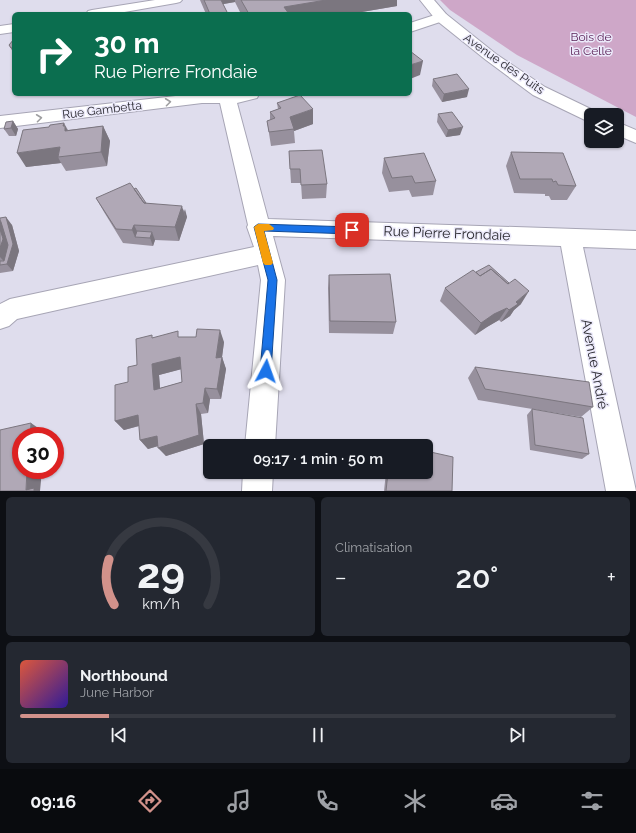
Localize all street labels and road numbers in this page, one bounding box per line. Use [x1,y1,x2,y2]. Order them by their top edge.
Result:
street label: Avenue des Puits [461,31,547,97]
street label: Rue Gambetta [61,98,143,122]
street label: Rue Pierre Frondaie [383,223,511,243]
street label: Avenue André [578,318,612,410]

